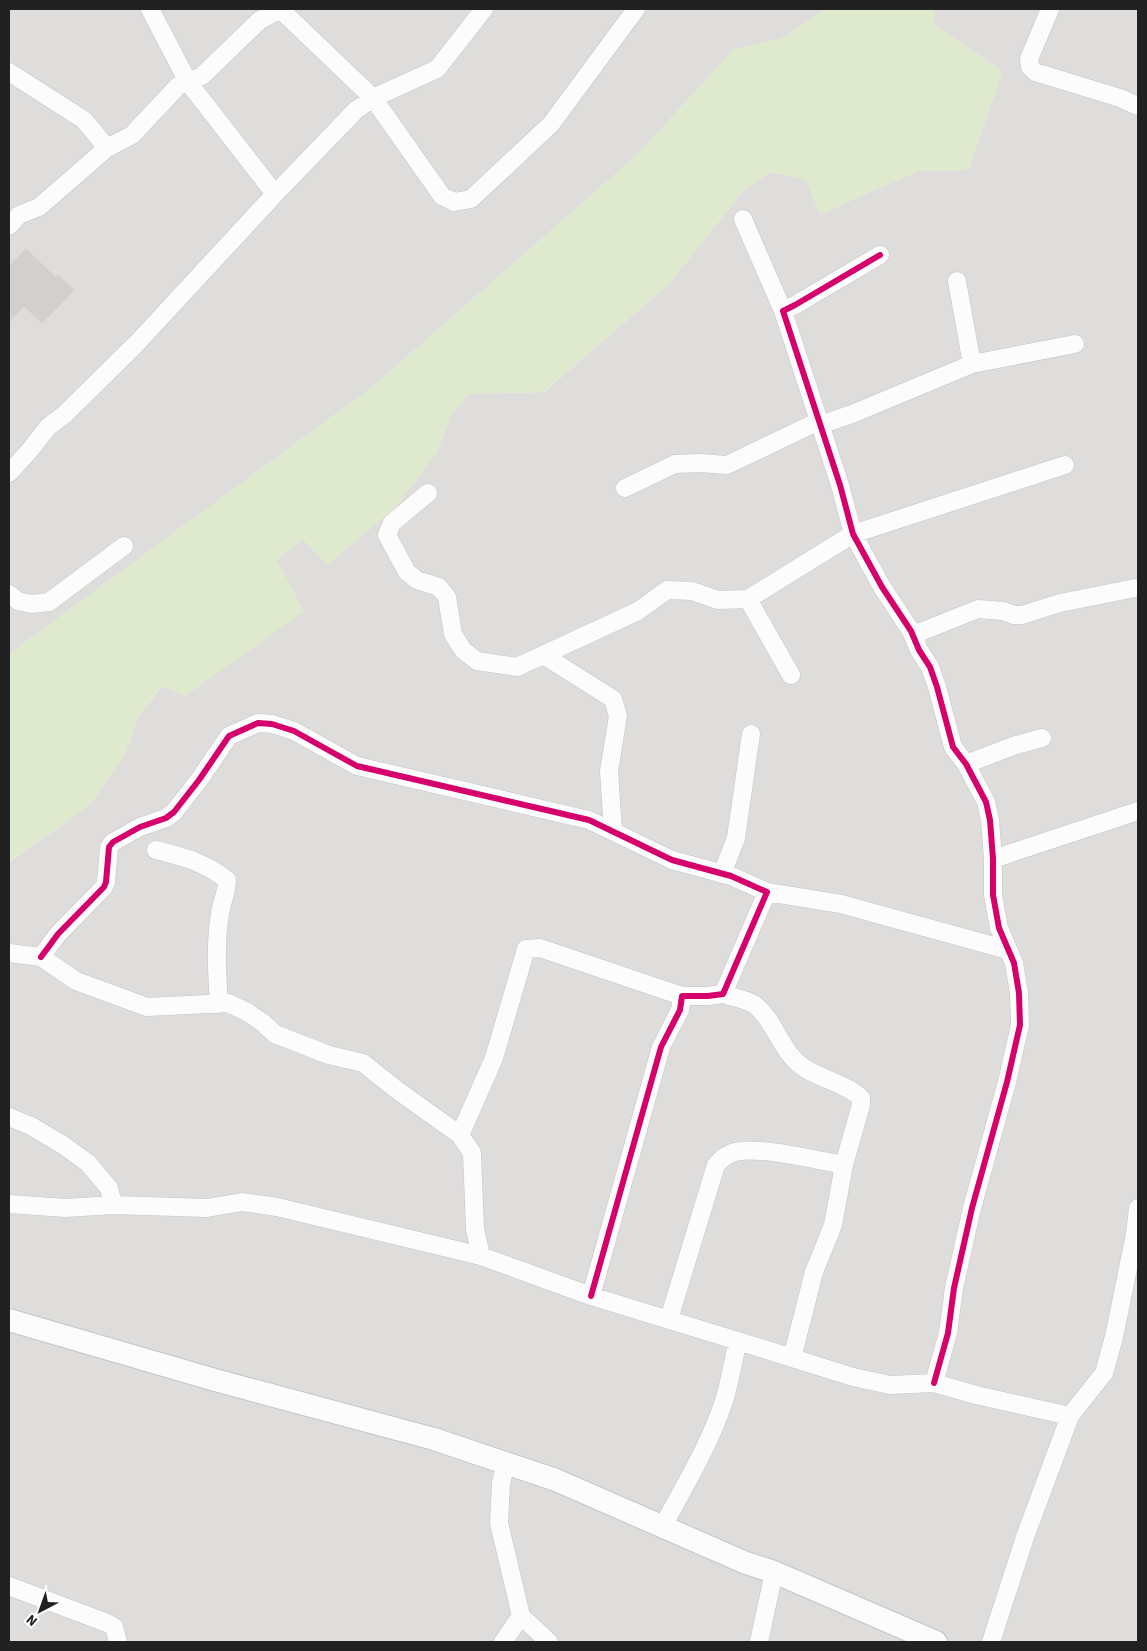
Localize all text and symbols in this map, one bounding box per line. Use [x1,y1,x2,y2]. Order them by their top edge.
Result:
north arrow [15,1586,65,1636]
text: N [22,1609,42,1631]

